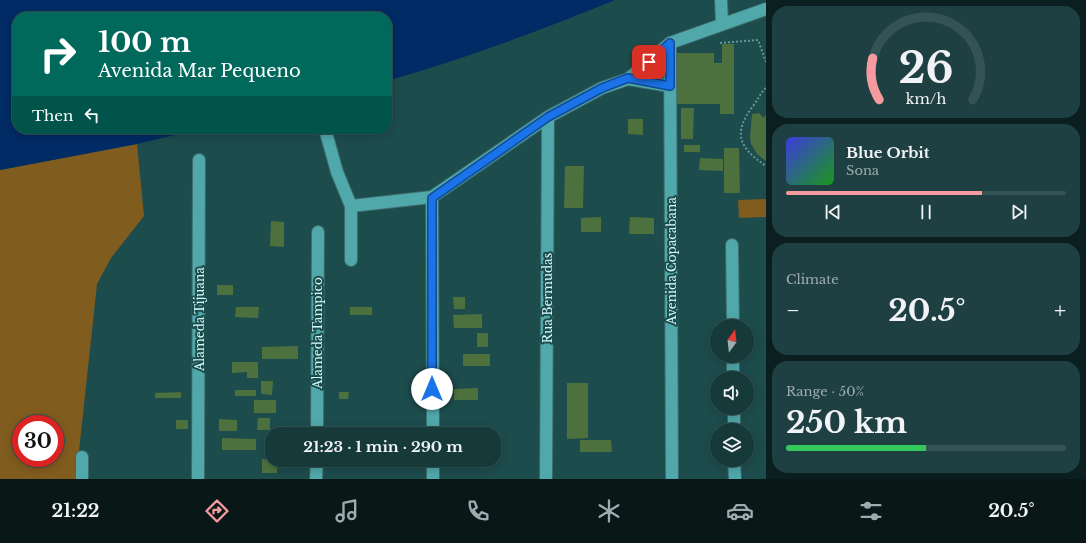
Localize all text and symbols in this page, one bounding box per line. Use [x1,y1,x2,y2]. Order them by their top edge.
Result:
text: 100 m [98,25,191,60]
icon: right [32,28,84,80]
text: 26 [898,43,954,94]
pin [632,45,666,79]
icon: arrive [638,51,660,73]
text: Avenida Mar Pequeno [98,60,301,82]
text: km/h [906,90,946,108]
icon: left [81,104,103,126]
text: Then [32,106,73,125]
text: Blue Orbit [846,143,929,162]
text: Sona [846,162,879,179]
street label: Avenida Copacabana [664,197,679,326]
icon: previous [822,201,844,223]
icon: pause [915,201,937,223]
icon: next [1008,201,1030,223]
street label: Rua Bermudas [540,253,555,343]
street label: Alameda Tijuana [192,267,207,372]
text: Climate [786,271,839,288]
street label: Alameda Tampico [310,277,325,390]
text: 20.5° [888,292,966,329]
text: − [786,297,800,324]
text: + [1054,297,1066,324]
north arrow [710,319,754,363]
map controls [710,319,754,467]
position arrow [411,368,453,410]
button: sound [710,371,754,415]
text: Range · 50% [786,383,864,400]
text: 250 km [786,404,907,441]
speed limit sign: 30 [12,415,64,467]
button: layers [710,423,754,467]
text: 21:23 · 1 min · 290 m [303,437,463,456]
icon: directions [203,497,231,525]
icon: music [333,497,361,525]
icon: phone [464,497,492,525]
icon: climate [595,497,623,525]
icon: car [726,497,754,525]
icon: filters [857,497,885,525]
text: 21:22 [51,500,100,522]
text: 20.5° [988,500,1035,522]

